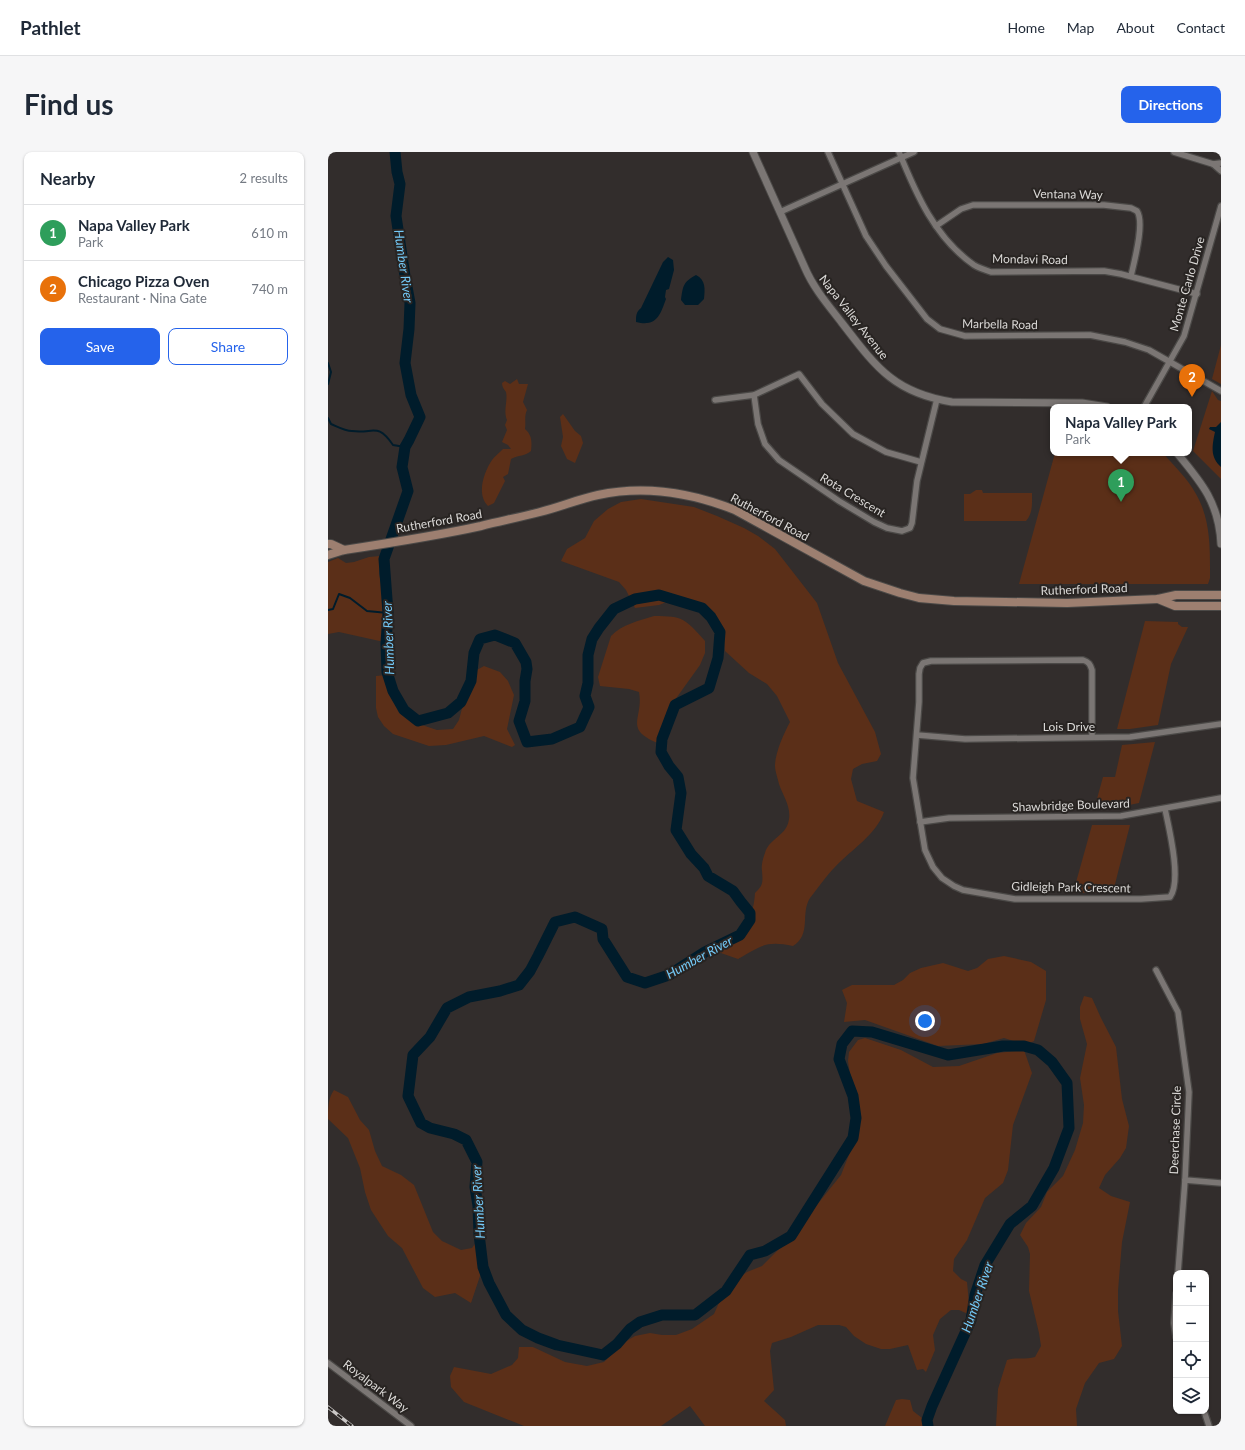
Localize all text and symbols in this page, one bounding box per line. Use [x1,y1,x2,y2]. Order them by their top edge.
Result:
text: Pathlet [20,16,81,39]
text: Home [1007,19,1045,36]
text: Map [1067,19,1094,36]
text: About [1116,19,1154,36]
text: Contact [1176,19,1225,36]
button: Directions [1121,86,1221,123]
text: Find us [24,87,114,121]
text: Nearby [40,168,95,189]
text: 2 results [240,170,288,186]
street label: Ventana Way [1033,186,1104,202]
text: Napa Valley Park [78,216,190,234]
text: 1 [49,225,57,241]
text: 610 m [251,225,288,241]
water label: Humber River [391,228,417,304]
text: Park [78,234,103,250]
street label: Monte Carlo Drive [1166,235,1208,333]
street label: Mondavi Road [992,251,1068,267]
text: Chicago Pizza Oven [78,272,209,290]
street label: Napa Valley Avenue [816,272,892,362]
text: 2 [49,281,57,297]
text: 740 m [251,281,288,297]
text: Restaurant · Nina Gate [78,290,207,306]
street label: Marbella Road [962,316,1038,332]
button: Save [40,328,160,365]
button: Share [168,328,288,365]
pin: 2 [1179,364,1205,397]
popup [1050,404,1192,456]
text: Napa Valley Park [1065,413,1177,431]
text: Park [1065,431,1091,447]
pin: 1 [1108,469,1134,502]
street label: Rota Crescent [818,470,889,521]
street label: Rutherford Road [728,490,812,544]
street label: Rutherford Road [395,506,483,536]
street label: Rutherford Road [1040,580,1128,598]
water label: Humber River [379,600,397,675]
street label: Lois Drive [1043,719,1095,734]
street label: Shawbridge Boulevard [1012,795,1130,815]
street label: Gidleigh Park Crescent [1011,878,1132,896]
water label: Humber River [663,932,736,982]
your location [915,1011,935,1031]
street label: Deerchase Circle [1166,1085,1184,1175]
water label: Humber River [468,1164,488,1239]
water label: Humber River [957,1259,997,1334]
map controls [1173,1270,1209,1414]
button: + [1173,1270,1209,1306]
button: − [1173,1306,1209,1342]
button: locate [1173,1342,1209,1378]
street label: Royalpark Way [340,1356,412,1416]
button: layers [1173,1378,1209,1414]

